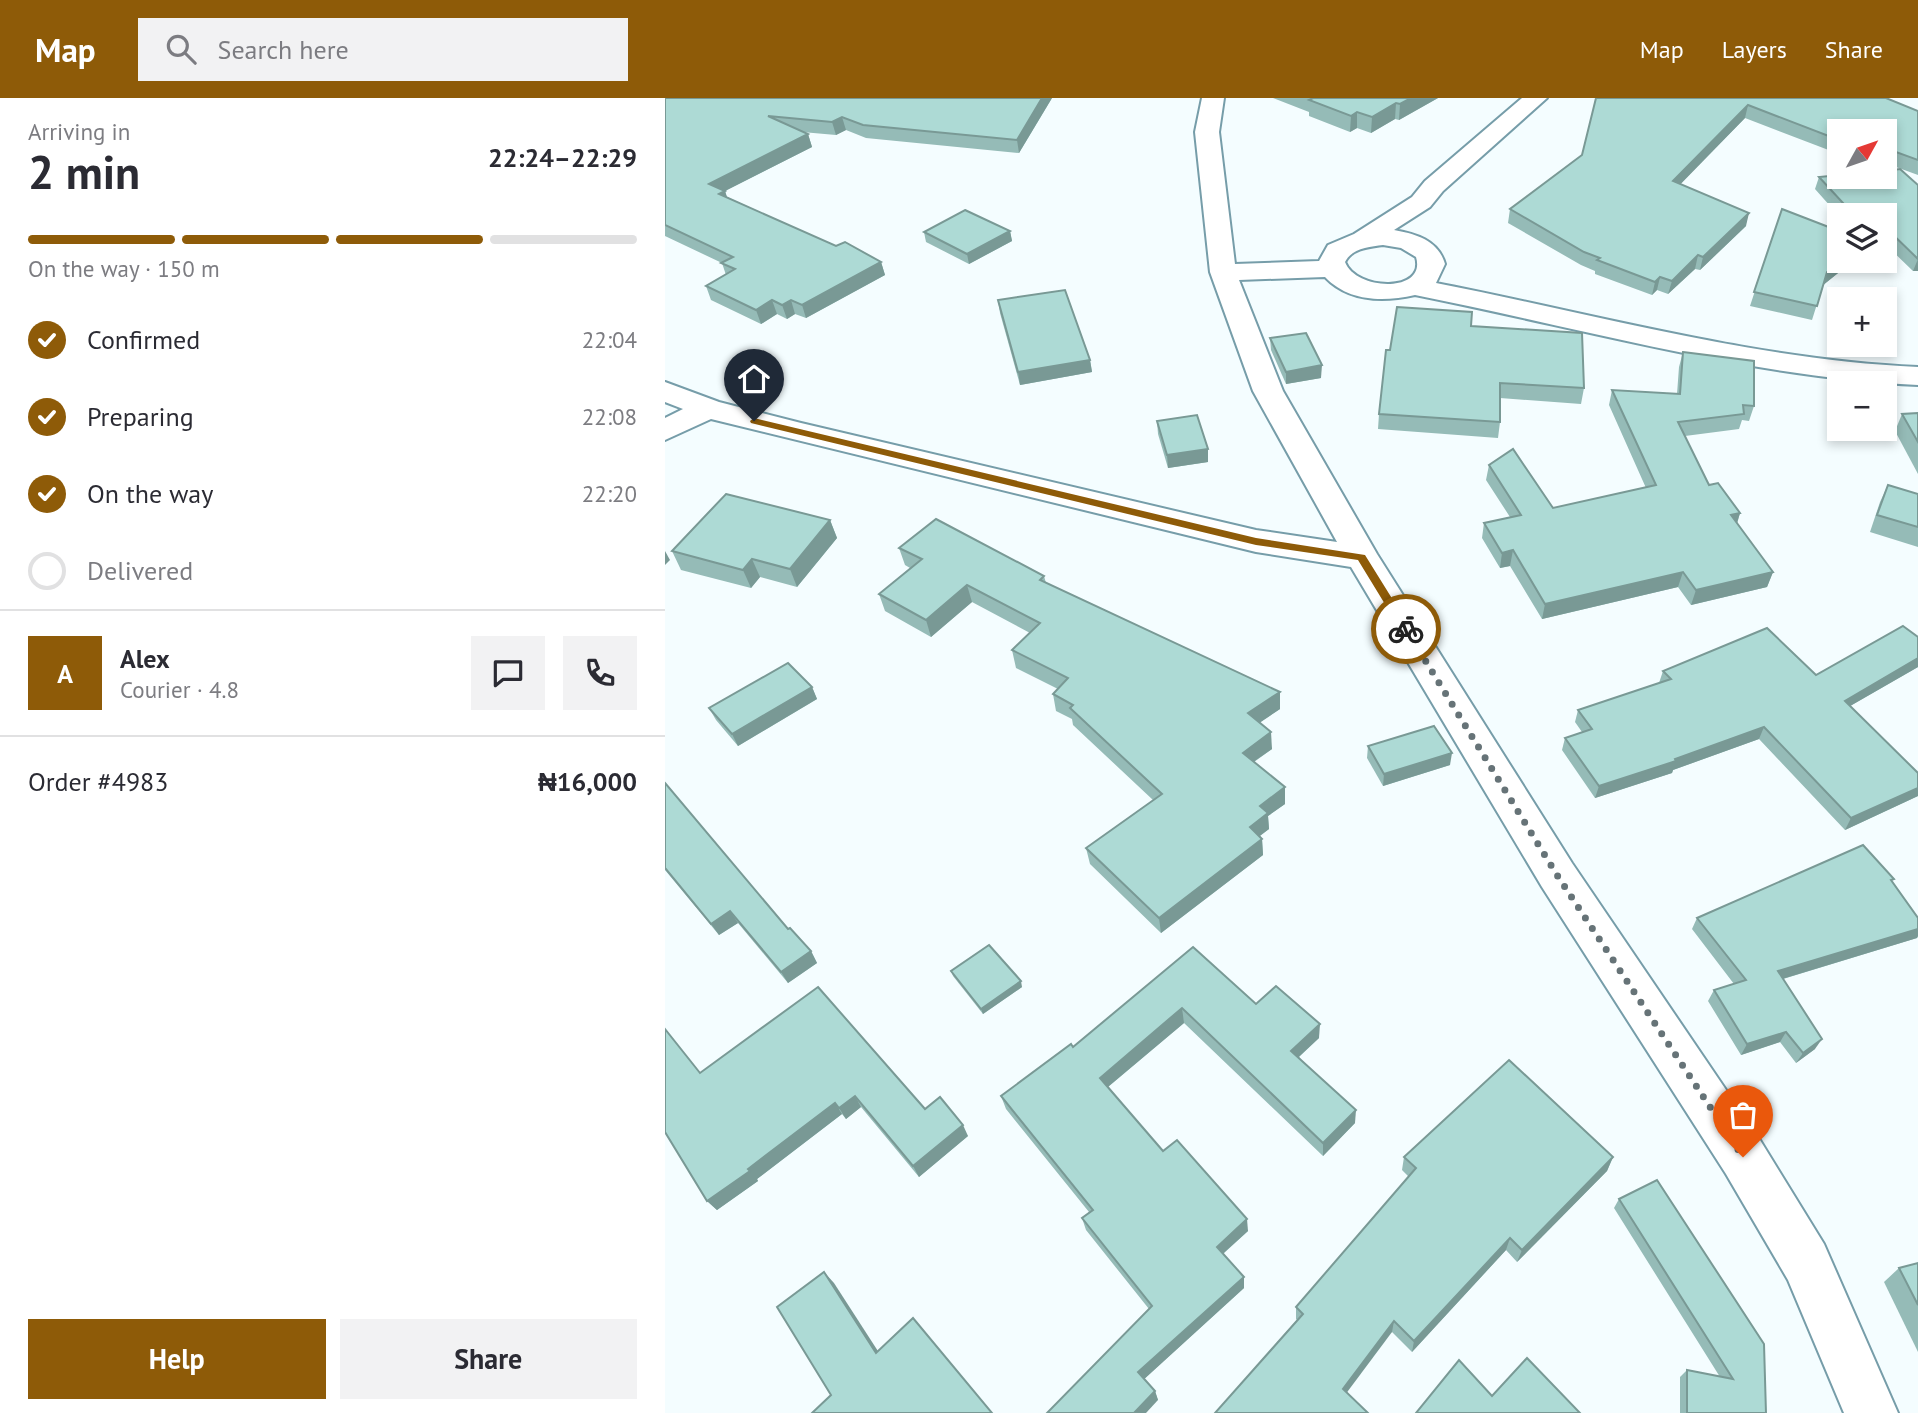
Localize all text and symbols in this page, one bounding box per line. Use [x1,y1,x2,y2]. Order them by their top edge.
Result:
search box [138,18,628,81]
text: Map [35,28,96,71]
icon: search [162,30,200,68]
text: Search here [218,33,349,66]
text: Map [1640,34,1684,65]
text: Layers [1722,34,1787,65]
text: Share [1825,34,1883,65]
text: Arriving in [28,117,130,146]
north arrow [1827,119,1897,189]
map controls [1827,119,1897,441]
text: 22:24–22:29 [488,141,637,174]
text: 2 min [28,142,140,202]
button: layers [1827,203,1897,273]
text: On the way · 150 m [28,254,220,283]
button: + [1827,287,1897,357]
icon: check [28,321,66,359]
text: Confirmed [87,323,200,356]
text: 22:04 [582,325,637,354]
pin [724,349,784,421]
icon: home [735,360,773,398]
button: − [1827,371,1897,441]
icon: check [28,398,66,436]
text: Preparing [87,400,194,433]
text: 22:08 [582,402,637,431]
icon: check [28,475,66,513]
text: On the way [87,477,213,510]
text: 22:20 [582,479,637,508]
text: Delivered [87,554,193,587]
courier [1371,594,1441,664]
icon: bike [1387,610,1425,648]
button: chat [471,636,545,710]
button: phone [563,636,637,710]
text: Alex [120,642,170,675]
text: A [57,657,73,690]
text: Courier · 4.8 [120,675,239,704]
text: Order #4983 [28,765,168,798]
text: ₦16,000 [538,765,637,798]
pin [1713,1085,1773,1157]
icon: bag [1724,1096,1762,1134]
button: Help [28,1319,326,1399]
button: Share [340,1319,637,1399]

